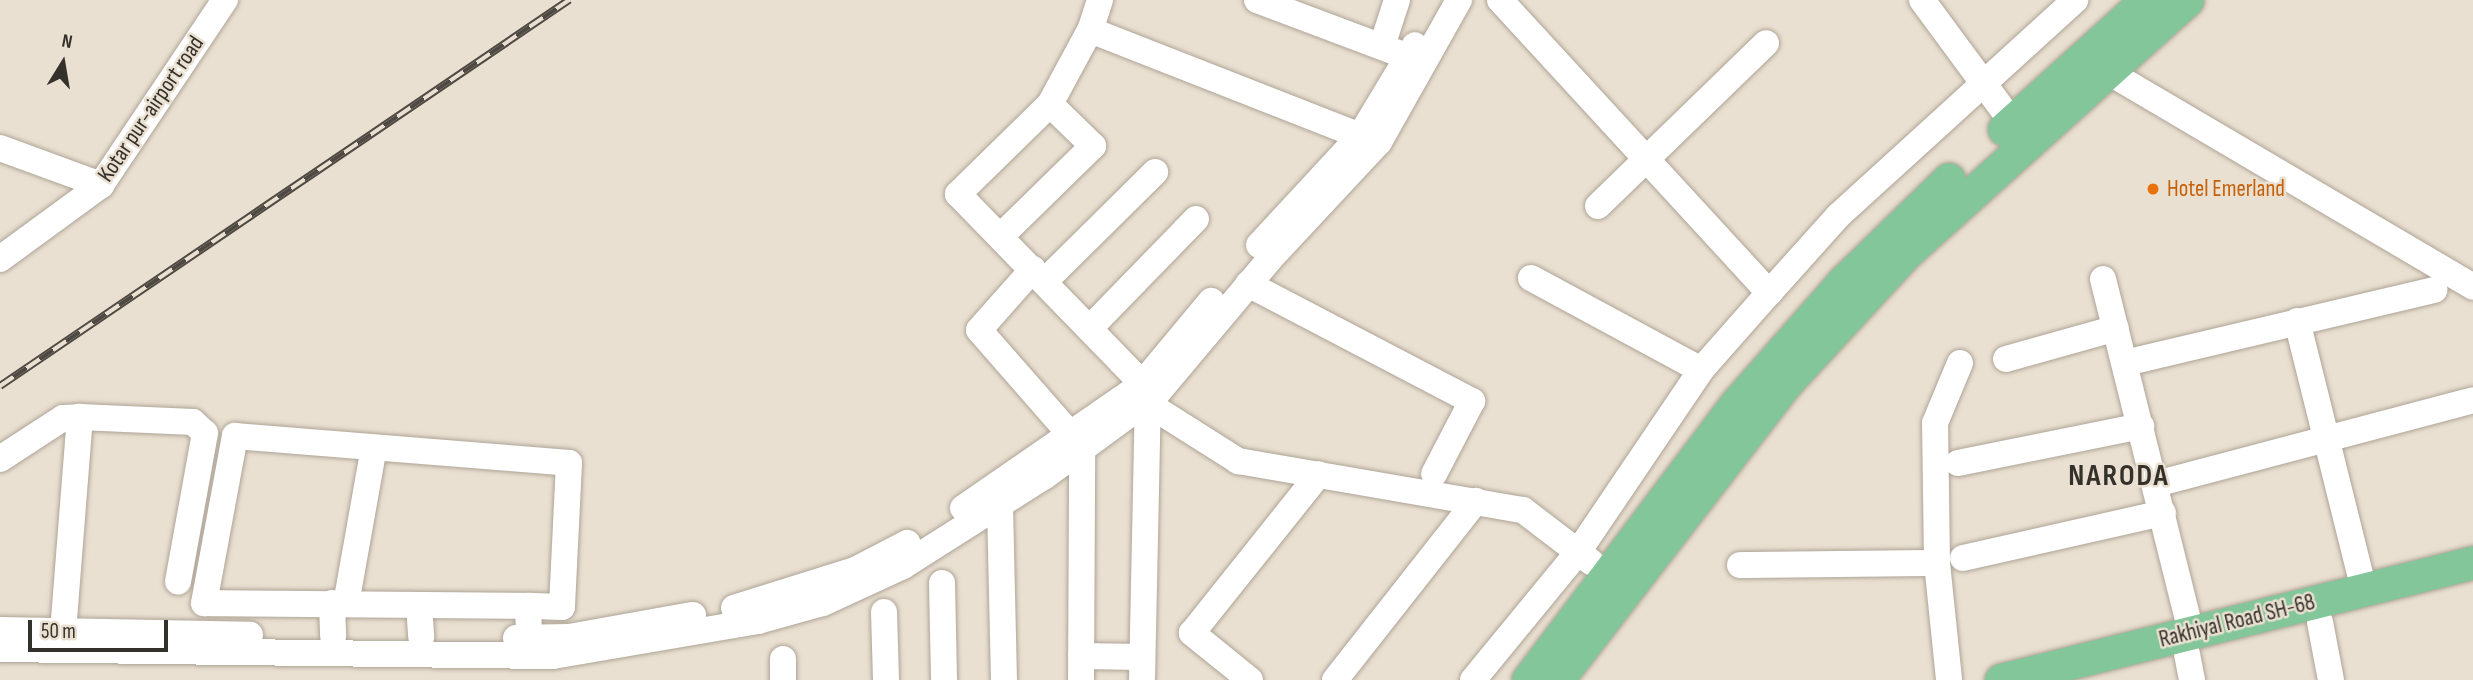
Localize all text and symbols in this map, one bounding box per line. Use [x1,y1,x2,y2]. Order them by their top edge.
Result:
north arrow [28,28,98,98]
text: N [60,30,74,54]
street label: Kotar pur-airport road [92,31,210,187]
place label: Hotel Emerland [2167,175,2285,203]
marker: Hotel Emerland [2145,181,2161,197]
district label: NARODA [2069,458,2169,494]
street label: Rakhiyal Road SH-68 [2156,588,2318,654]
scale bar [32,606,172,650]
text: 50 m [41,619,76,644]

